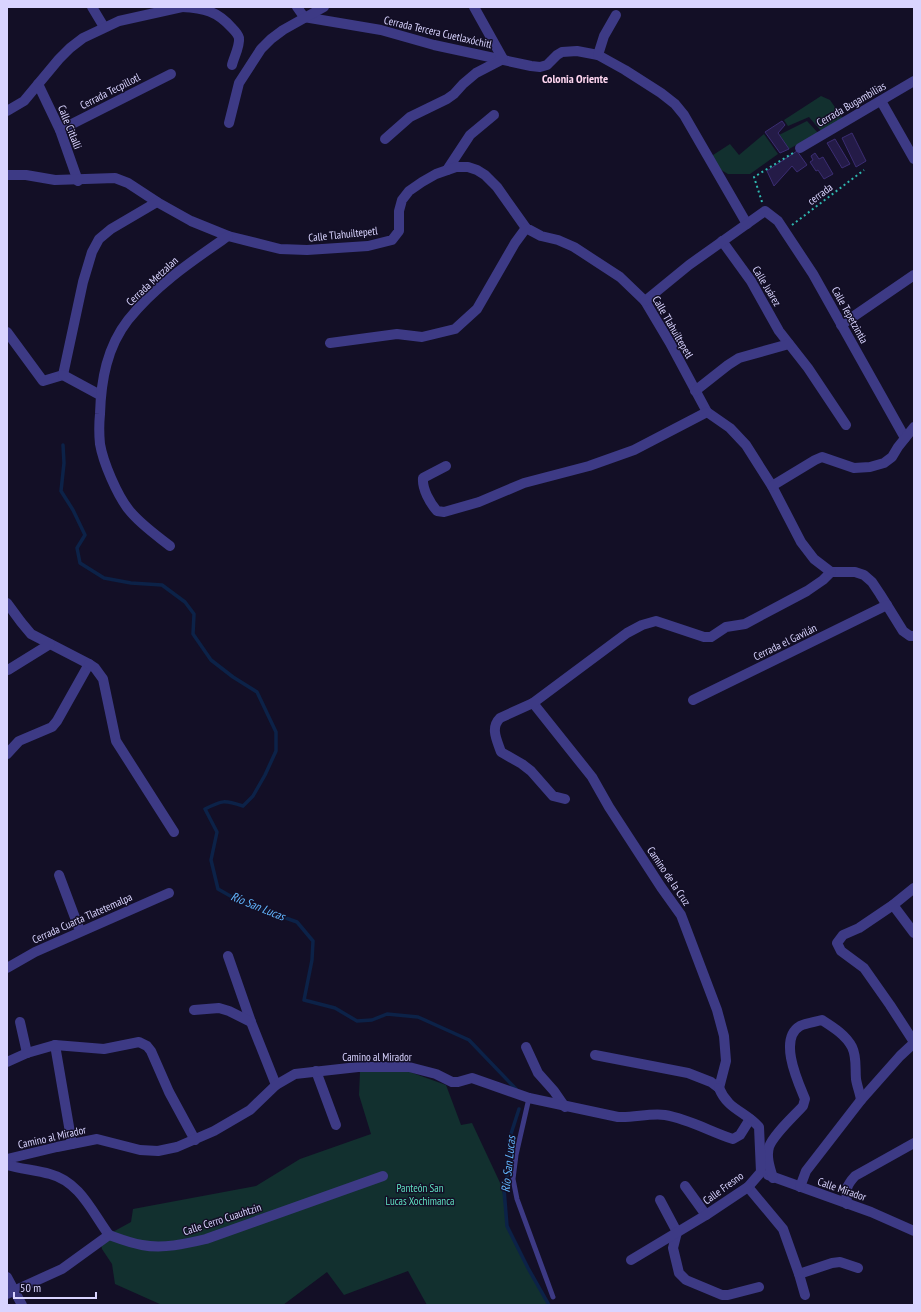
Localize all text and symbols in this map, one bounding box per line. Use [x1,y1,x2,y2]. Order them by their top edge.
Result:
street label: Cerrada Tercera Cuetlaxóchitl [383,13,494,51]
street label: Cerrada Tecpillotl [78,70,143,112]
district label: Colonia Oriente [542,71,608,86]
street label: Cerrada Bugambilias [814,78,888,129]
street label: Calle Citlalli [55,103,85,151]
street label: cerrada [805,180,835,208]
street label: Calle Tlahuiltepetl [308,223,379,245]
street label: Cerrada Metzalan [123,253,181,309]
street label: Calle Juárez [750,263,784,309]
street label: Calle Tepetzintla [829,284,871,346]
street label: Calle Tlahuiltepetl [649,293,697,361]
street label: Cerrada el Gavilán [751,621,819,663]
street label: Camino de la Cruz [644,844,694,908]
water label: Río San Lucas [229,888,289,924]
street label: Cerrada Cuarta Tlatetemalpa [30,890,134,946]
street label: Camino al Mirador [342,1050,412,1064]
street label: Camino al Mirador [17,1122,87,1152]
water label: Río San Lucas [498,1133,519,1193]
street label: Calle Fresno [700,1168,746,1207]
street label: Calle Mirador [816,1174,868,1204]
park label: Panteón San Lucas Xochimanca [386,1181,454,1208]
street label: Calle Cerro Cuauhtzin [181,1200,263,1238]
scale bar [14,1274,96,1300]
text: 50 m [20,1280,41,1295]

